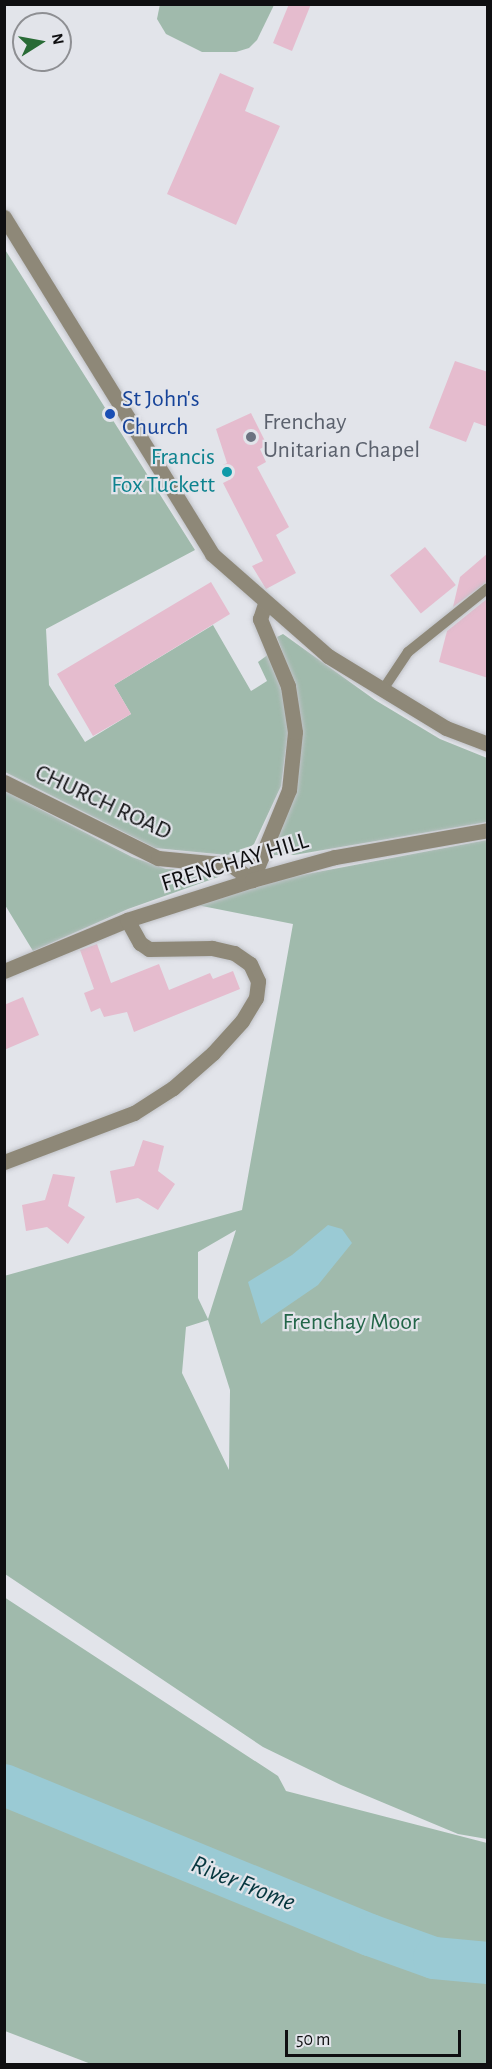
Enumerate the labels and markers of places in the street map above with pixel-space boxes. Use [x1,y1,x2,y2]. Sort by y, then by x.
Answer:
place label: St John's Church [122,386,200,442]
marker: St John's Church [103,407,117,421]
place label: Frenchay Unitarian Chapel [263,409,420,465]
marker: Frenchay Unitarian Chapel [244,430,258,444]
place label: Francis Fox Tuckett [111,444,215,500]
marker: Francis Fox Tuckett [220,465,234,479]

